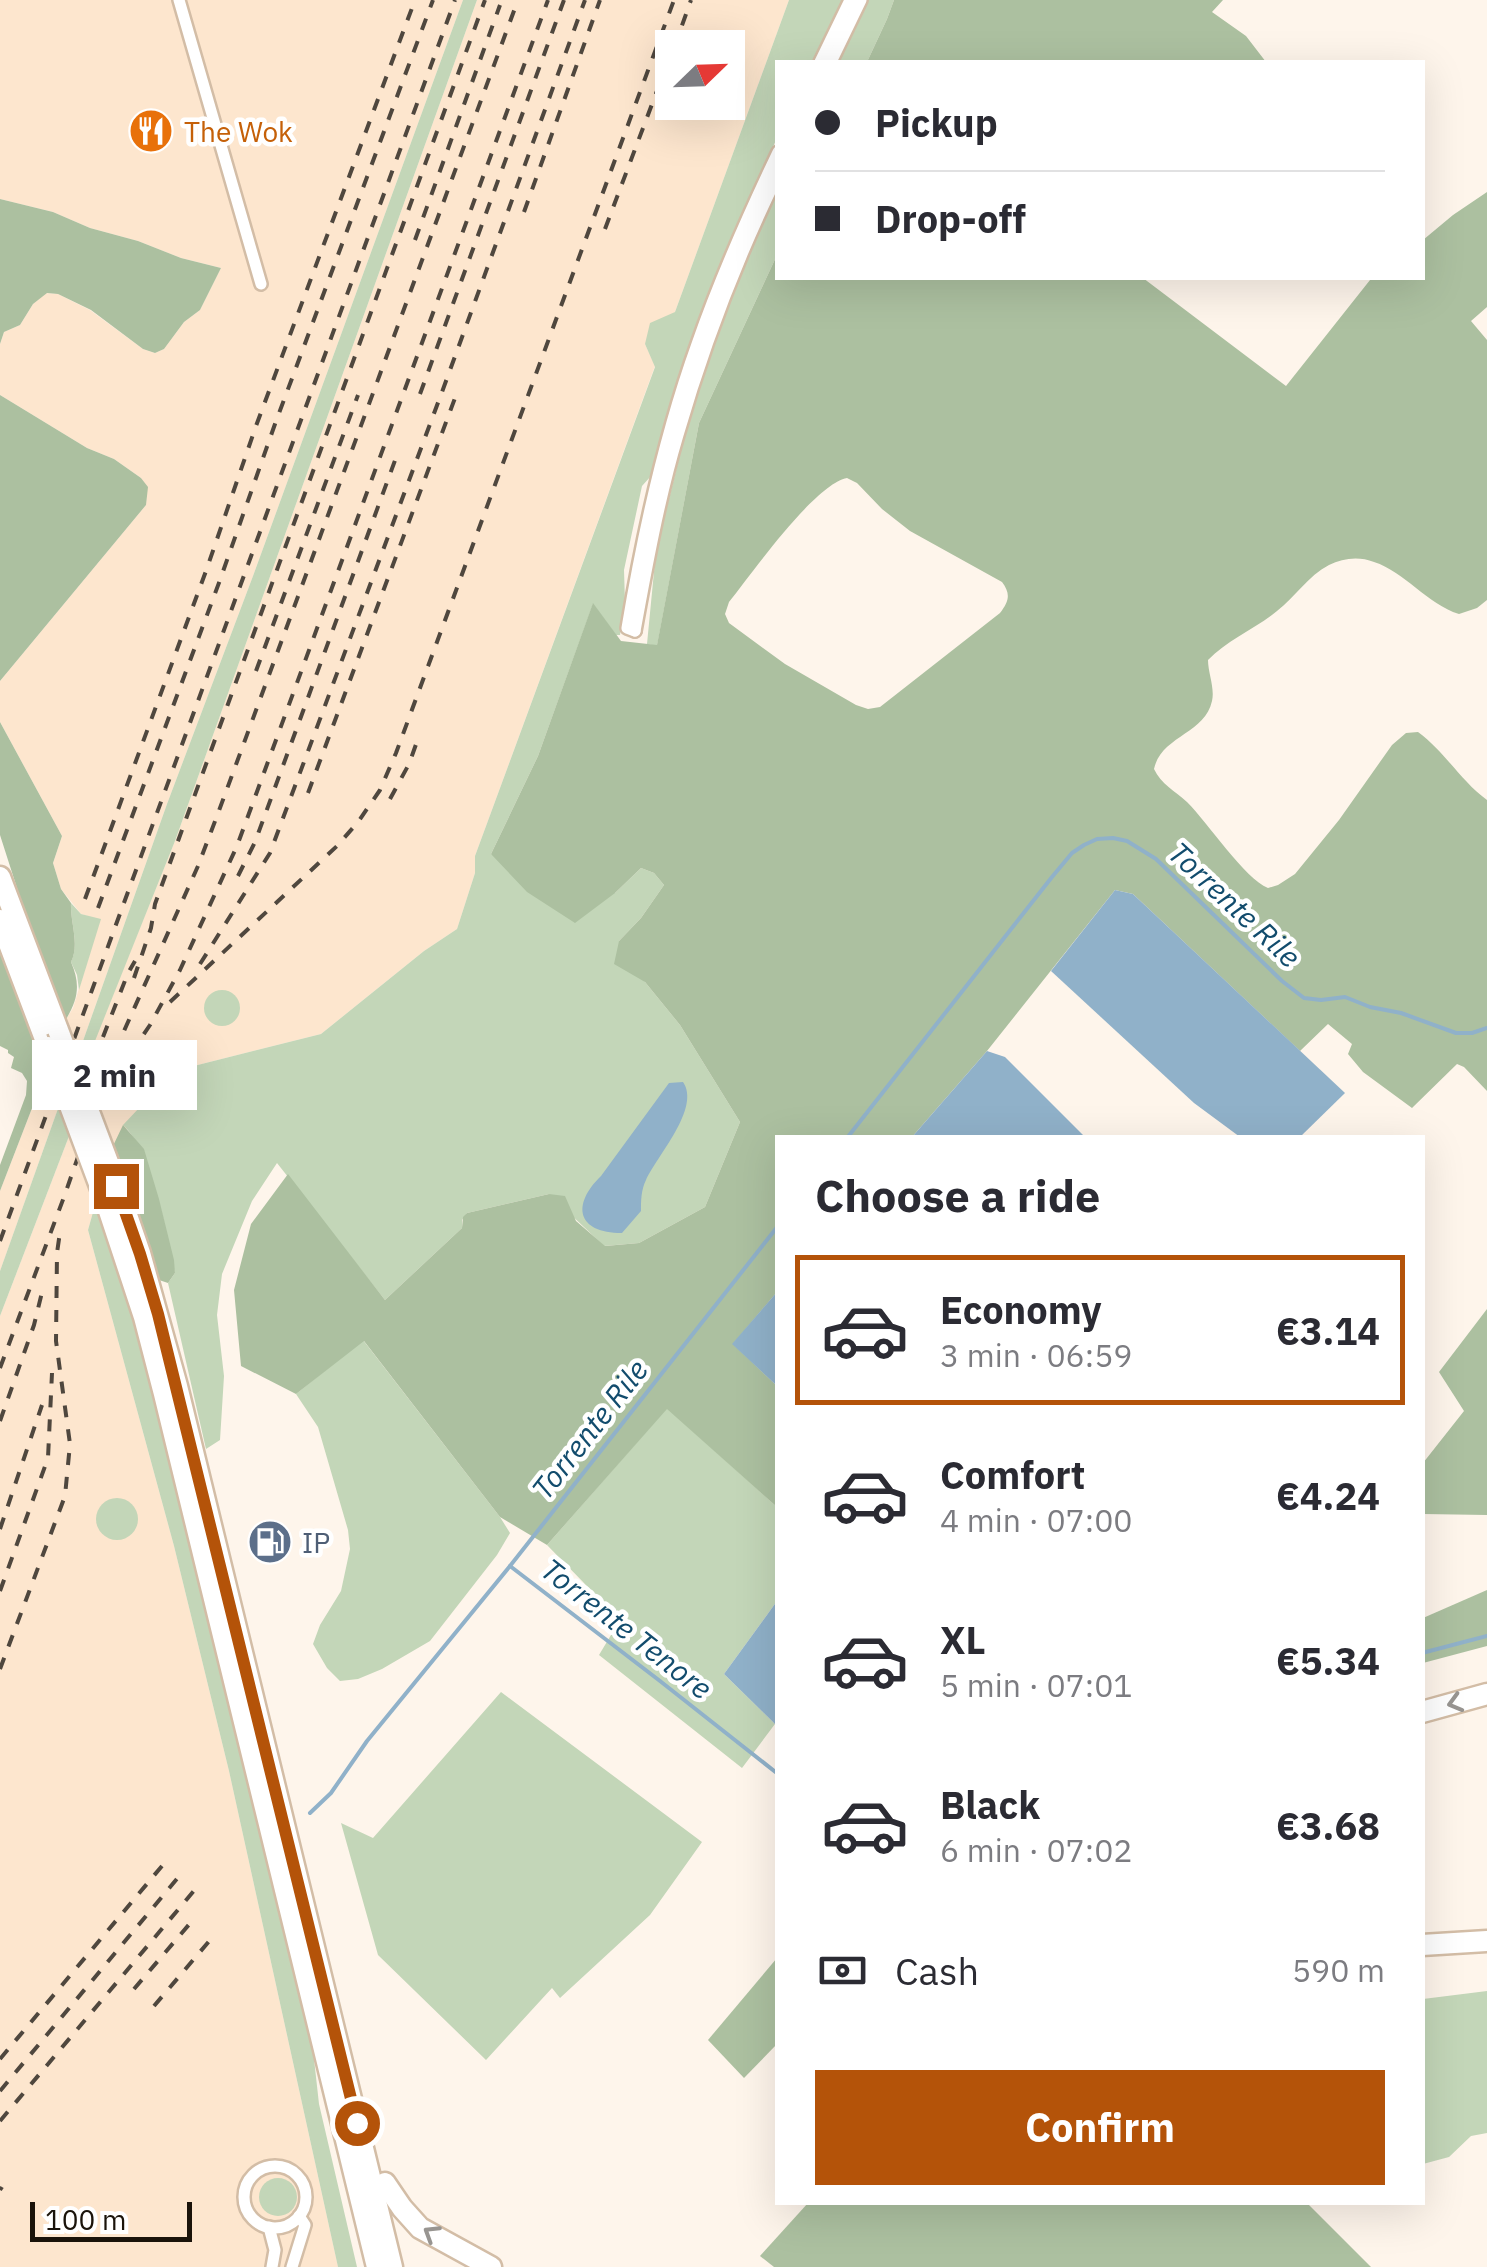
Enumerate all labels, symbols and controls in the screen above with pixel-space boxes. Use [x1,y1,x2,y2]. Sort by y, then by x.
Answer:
north arrow [655,30,745,120]
map controls [655,30,745,120]
text: Pickup [875,98,998,147]
restaurant icon: The Wok [128,108,174,154]
place label: The Wok [184,113,293,150]
text: Drop-off [875,194,1026,243]
water label: Torrente Rile [1161,833,1309,975]
callout: 2 min [34,1041,198,1111]
text: 2 min [73,1054,156,1096]
route end [94,1164,139,1209]
text: Choose a ride [815,1166,1100,1224]
icon: car [820,1285,910,1375]
text: Economy [940,1285,1102,1334]
text: €3.14 [1276,1306,1380,1355]
text: 3 min · 06:59 [940,1334,1133,1376]
water label: Torrente Rile [522,1351,656,1507]
icon: car [820,1450,910,1540]
text: Comfort [940,1450,1085,1499]
text: €4.24 [1276,1471,1380,1520]
text: 4 min · 07:00 [940,1499,1133,1541]
fuel station icon: IP [247,1519,293,1565]
place label: IP [302,1524,330,1561]
water label: Torrente Tenore [534,1549,720,1707]
icon: car [820,1615,910,1705]
text: XL [940,1615,986,1664]
text: €5.34 [1276,1636,1380,1685]
text: 5 min · 07:01 [940,1664,1133,1706]
one-way arrow [1447,1691,1464,1712]
icon: car [820,1780,910,1870]
text: Black [940,1780,1040,1829]
text: €3.68 [1276,1801,1380,1850]
text: 6 min · 07:02 [940,1829,1133,1871]
icon: cash [815,1943,870,1998]
text: Cash [895,1946,979,1995]
text: 590 m [1292,1949,1385,1991]
button: Confirm [815,2070,1385,2185]
route start [335,2101,380,2146]
scale bar [30,2197,192,2242]
text: 100 m [45,2201,126,2238]
one-way arrow [423,2226,441,2245]

